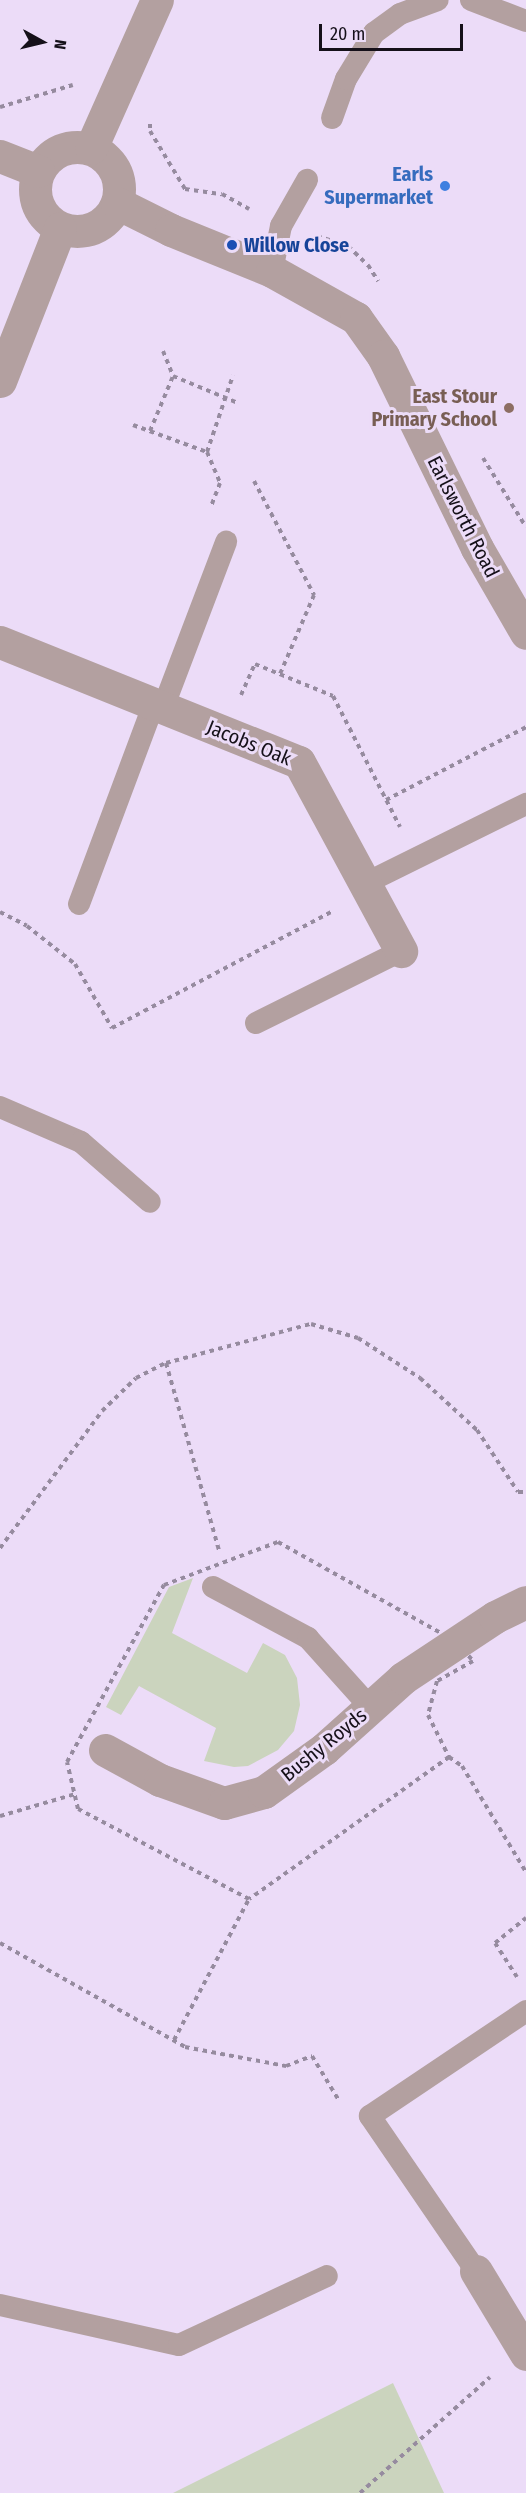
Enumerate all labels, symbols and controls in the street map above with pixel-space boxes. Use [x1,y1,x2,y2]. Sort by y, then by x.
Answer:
north arrow [12,12,72,72]
scale bar [322,12,466,50]
text: 20 m [330,23,365,45]
text: N [50,39,70,51]
place label: Earls Supermarket [324,162,433,209]
marker: Earls Supermarket [438,179,452,193]
place label: Willow Close [244,233,349,257]
marker: Willow Close [225,238,239,252]
place label: East Stour Primary School [371,384,497,431]
marker: East Stour Primary School [502,401,516,415]
street label: Earlsworth Road [422,452,504,582]
street label: Jacobs Oak [203,715,295,771]
street label: Bushy Royds [276,1703,372,1787]

